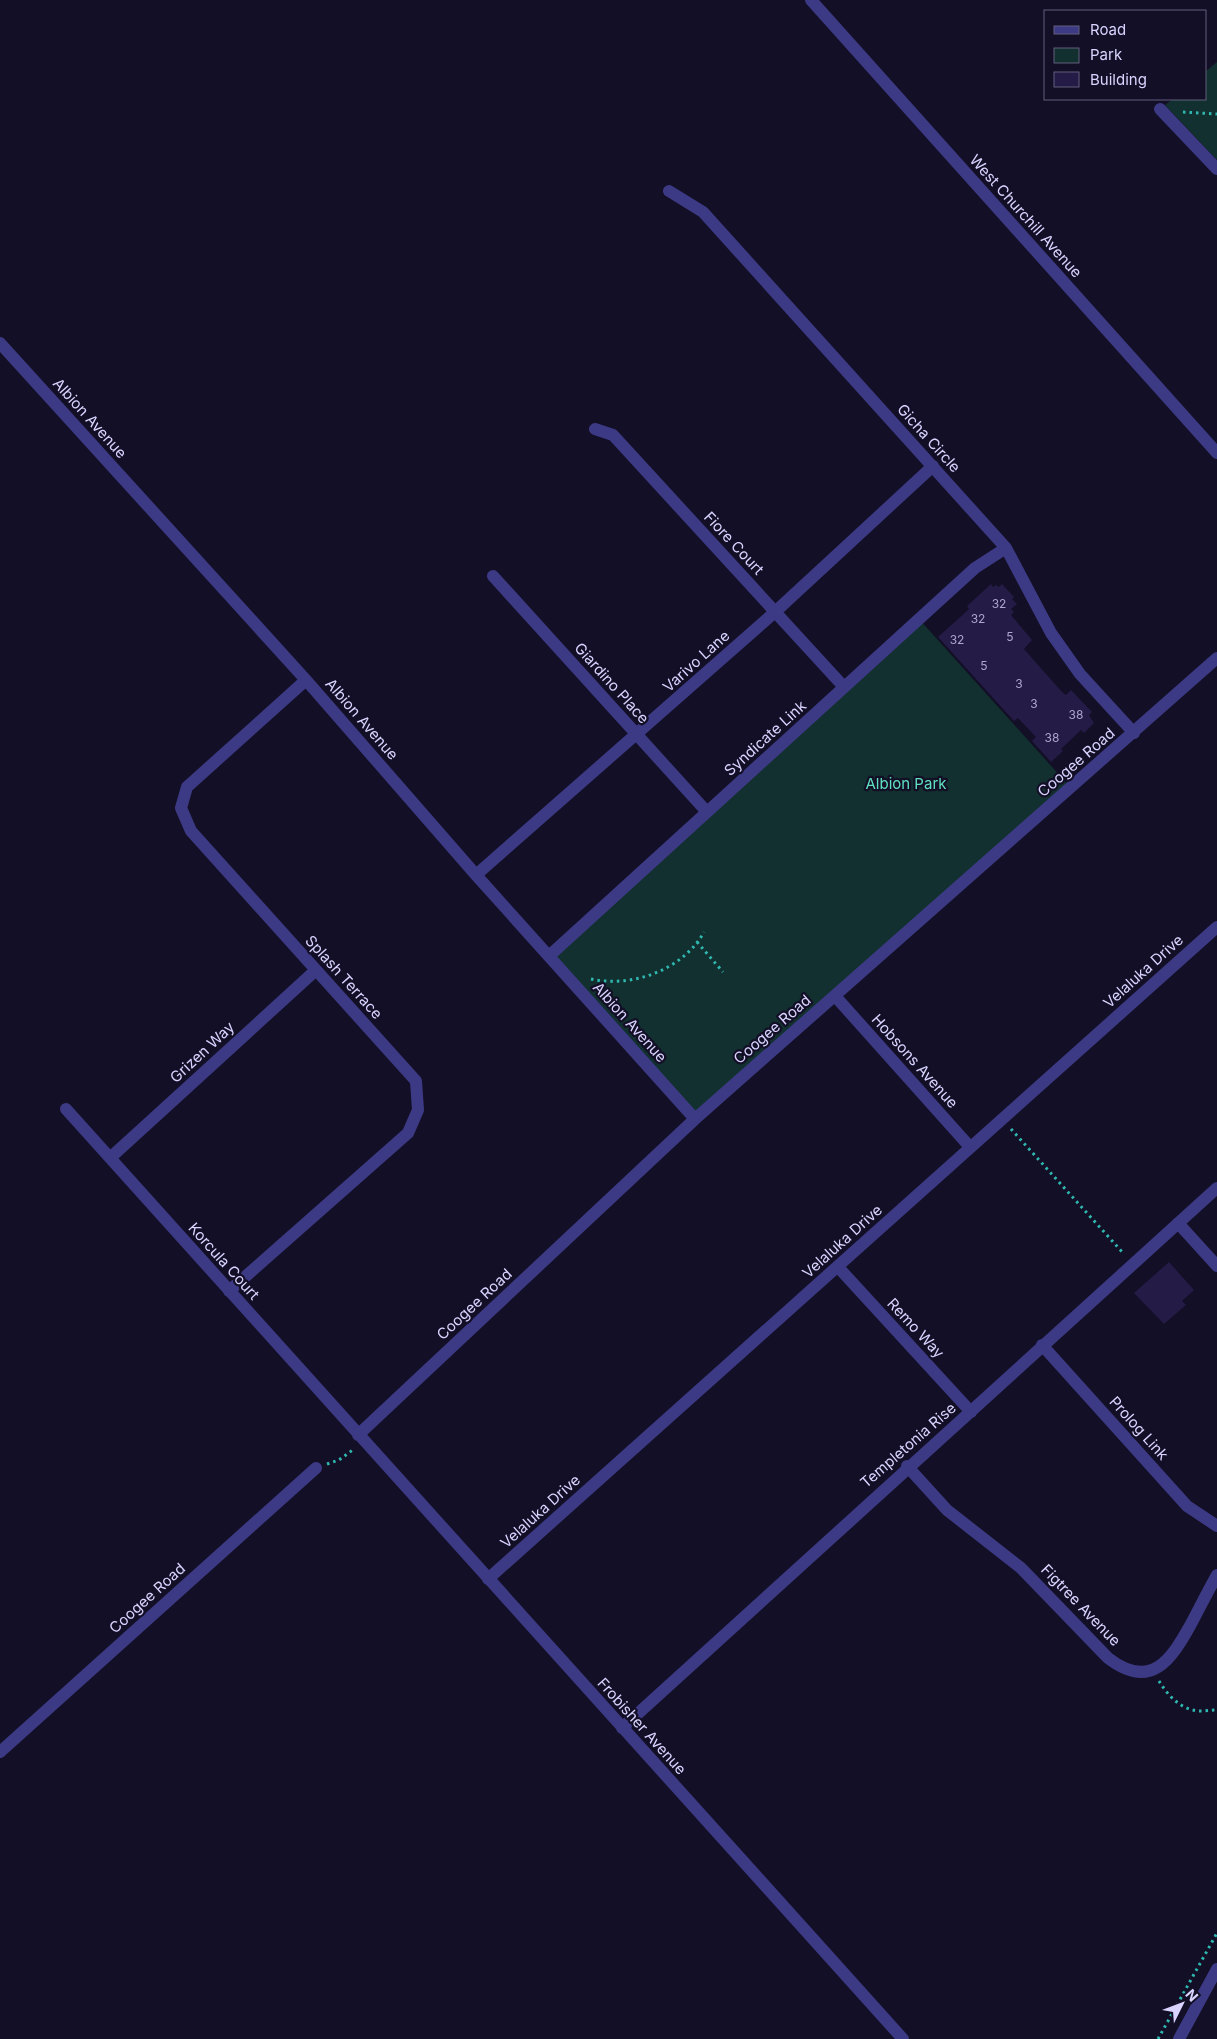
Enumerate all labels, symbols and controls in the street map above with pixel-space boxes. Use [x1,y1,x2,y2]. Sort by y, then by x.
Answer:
legend [1044,10,1207,100]
text: Road [1090,20,1126,39]
text: Park [1090,45,1123,64]
text: Building [1090,70,1147,89]
street label: West Churchill Avenue [966,151,1086,281]
street label: Albion Avenue [49,374,131,462]
street label: Gicha Circle [893,400,965,476]
street label: Fiore Court [700,507,768,579]
house number: 32 [992,596,1006,611]
house number: 32 [971,611,985,626]
street label: Varivo Lane [659,626,733,696]
house number: 5 [1006,629,1014,644]
house number: 32 [950,632,964,647]
street label: Giardino Place [571,639,653,727]
house number: 5 [980,658,988,673]
street label: Albion Avenue [322,674,402,764]
house number: 3 [1015,676,1023,691]
street label: Syndicate Link [720,696,810,780]
house number: 3 [1030,696,1038,711]
house number: 38 [1069,707,1083,722]
street label: Coogee Road [1034,723,1118,801]
house number: 38 [1045,730,1059,745]
park label: Albion Park [866,774,947,793]
street label: Velaluka Drive [1099,930,1187,1012]
street label: Splash Terrace [301,931,387,1023]
street label: Albion Avenue [589,978,671,1066]
street label: Coogee Road [730,990,814,1068]
street label: Hobsons Avenue [868,1010,962,1112]
street label: Grizen Way [166,1017,239,1087]
street label: Velaluka Drive [798,1200,886,1282]
street label: Korcula Court [184,1219,264,1304]
street label: Coogee Road [432,1264,516,1344]
street label: Remo Way [883,1294,949,1362]
street label: Prolog Link [1105,1392,1173,1464]
street label: Templetonia Rise [856,1398,960,1492]
street label: Velaluka Drive [496,1470,584,1552]
street label: Coogee Road [105,1559,189,1637]
street label: Figtree Avenue [1037,1560,1125,1650]
street label: Frobisher Avenue [594,1674,690,1778]
north arrow [1157,1979,1207,2029]
text: N [1182,1985,1202,2005]

